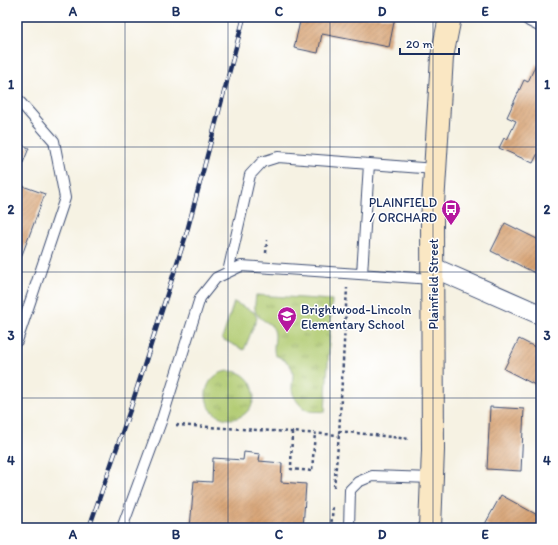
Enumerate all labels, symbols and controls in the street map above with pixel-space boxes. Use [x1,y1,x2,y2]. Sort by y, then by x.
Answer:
text: A [68,4,78,19]
text: B [172,4,181,19]
text: C [275,4,284,19]
text: D [378,4,387,19]
text: E [481,4,489,19]
scale bar [400,30,459,56]
text: 20 m [406,37,433,51]
text: 1 [8,77,14,92]
text: 1 [544,77,550,92]
place label: PLAINFIELD / ORCHARD [369,195,437,225]
bus stop icon: PLAINFIELD / ORCHARD [440,198,462,226]
text: 2 [8,202,15,217]
text: 2 [544,202,551,217]
street label: Plainfield Street [426,238,441,330]
place label: Brightwood-Lincoln Elementary School [301,302,412,332]
school or university icon: Brightwood-Lincoln Elementary School [276,305,298,333]
text: 3 [7,328,15,343]
text: 3 [543,328,551,343]
text: 4 [7,453,15,468]
text: 4 [543,453,551,468]
text: A [68,527,78,542]
text: B [172,527,181,542]
text: C [275,527,284,542]
text: D [378,527,387,542]
text: E [481,527,489,542]

